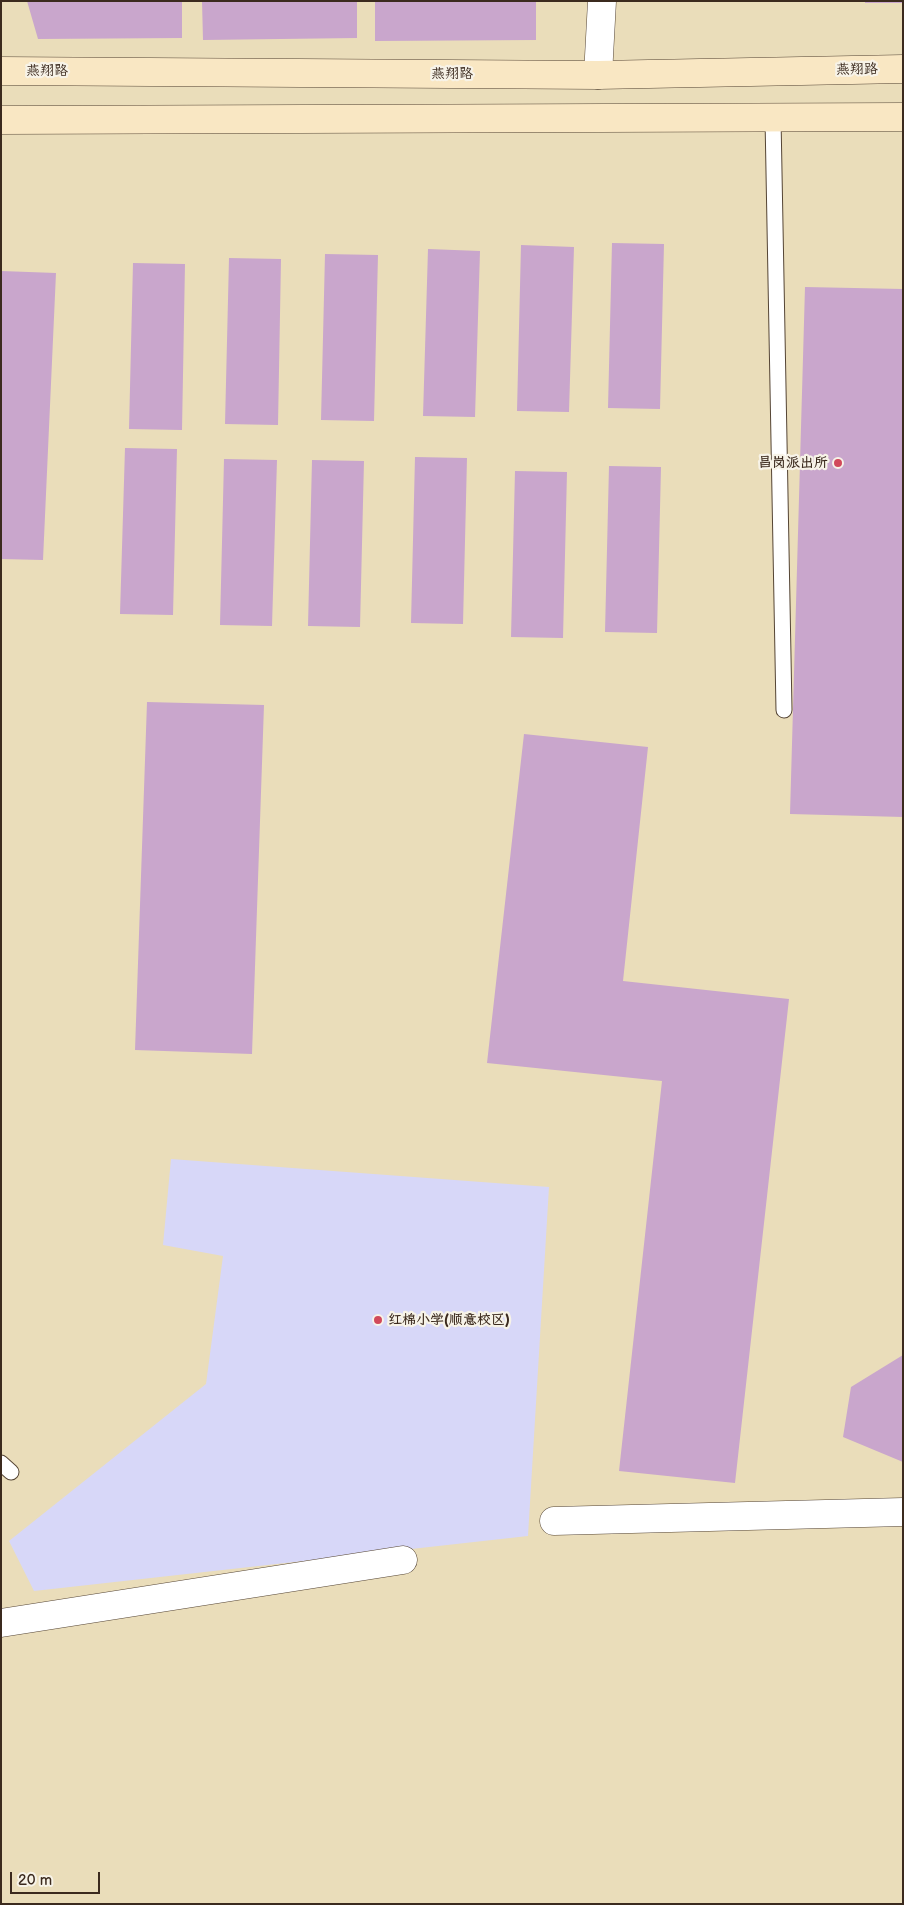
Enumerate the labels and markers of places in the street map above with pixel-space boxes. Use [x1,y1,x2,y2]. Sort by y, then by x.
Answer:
place label: 昌岗派出所 [758,455,828,471]
marker: 昌岗派出所 [832,457,844,469]
place label: 红棉小学(顺意校区) [388,1312,510,1328]
marker: 红棉小学(顺意校区) [372,1314,384,1326]

